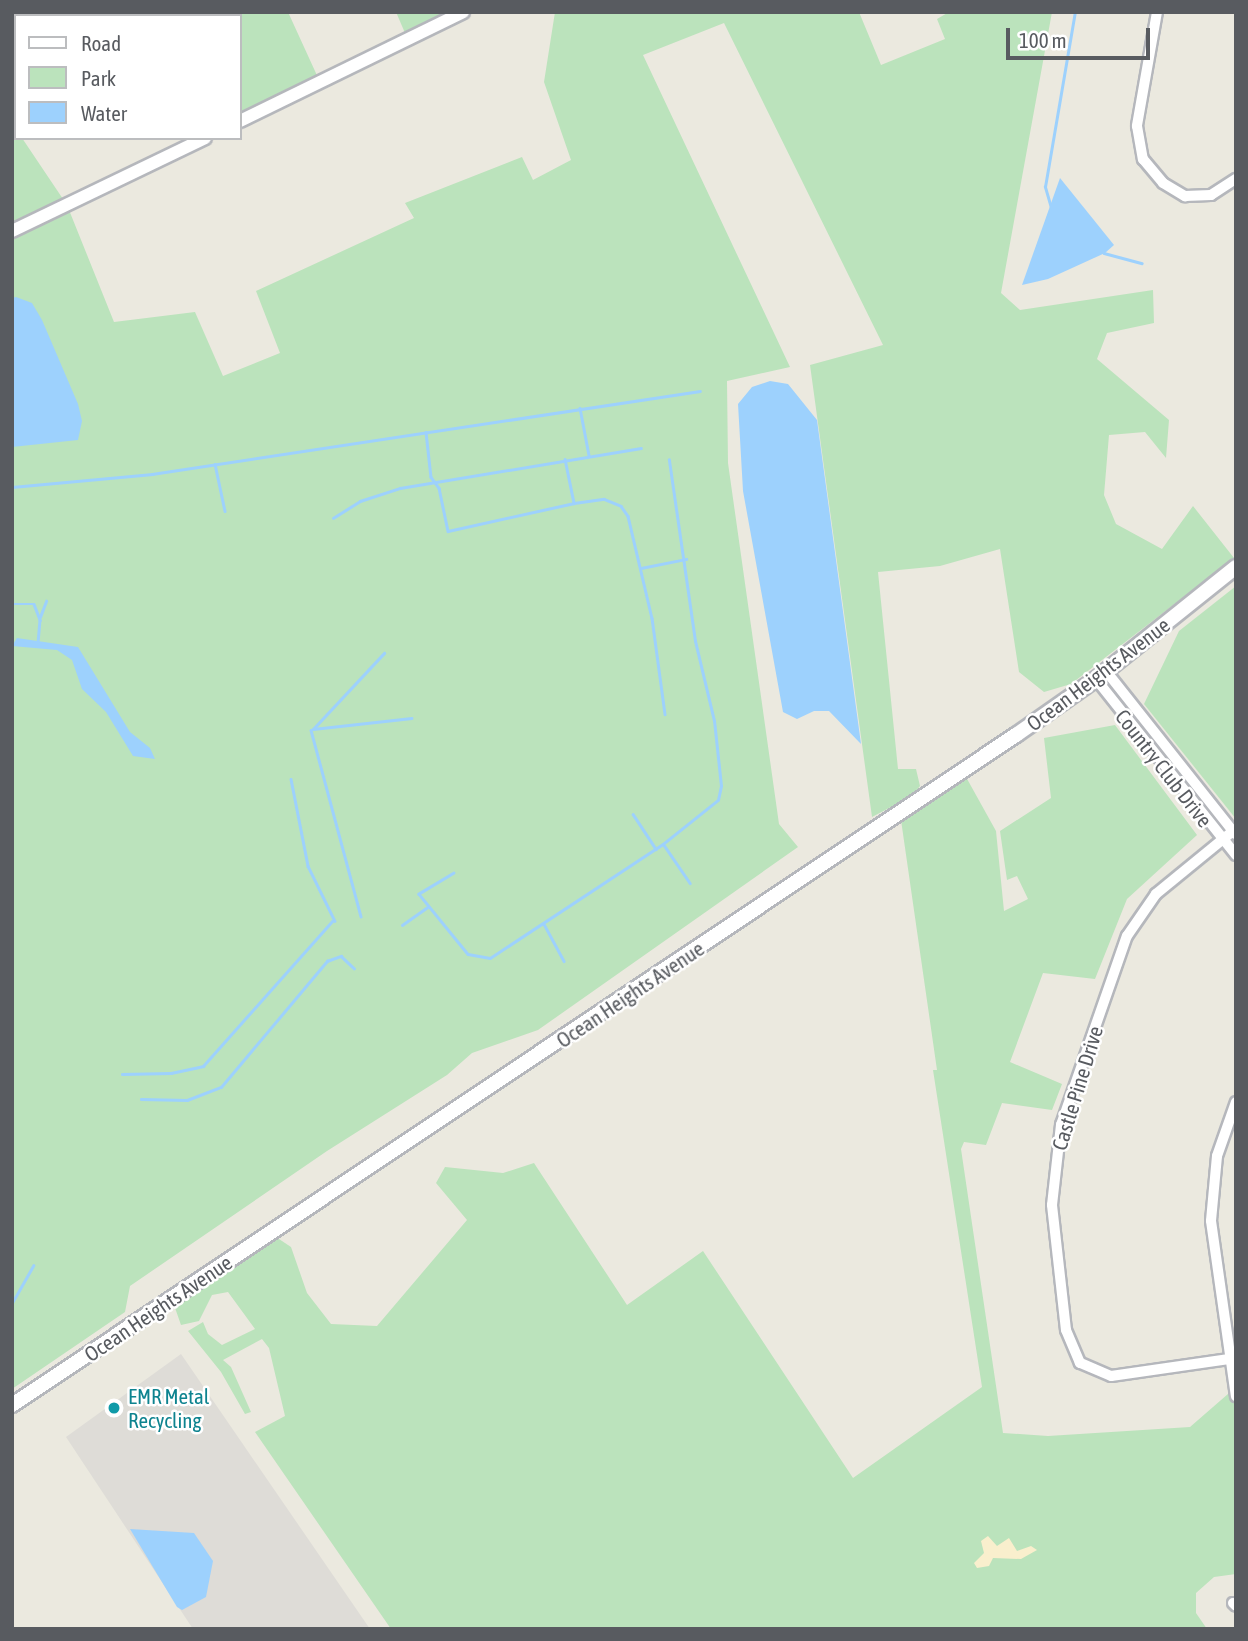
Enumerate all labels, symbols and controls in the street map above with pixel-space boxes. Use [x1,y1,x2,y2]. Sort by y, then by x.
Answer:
legend [14,14,242,140]
scale bar [1010,14,1154,58]
text: 100 m [1019,28,1067,52]
text: Road [81,31,121,55]
text: Park [81,66,116,90]
text: Water [81,101,127,125]
street label: Ocean Heights Avenue [1021,612,1175,736]
street label: Country Club Drive [1110,704,1218,832]
street label: Ocean Heights Avenue [551,935,709,1053]
street label: Castle Pine Drive [1046,1023,1108,1153]
street label: Ocean Heights Avenue [79,1249,237,1367]
place label: EMR Metal Recycling [128,1383,209,1433]
marker: EMR Metal Recycling [106,1400,122,1416]

